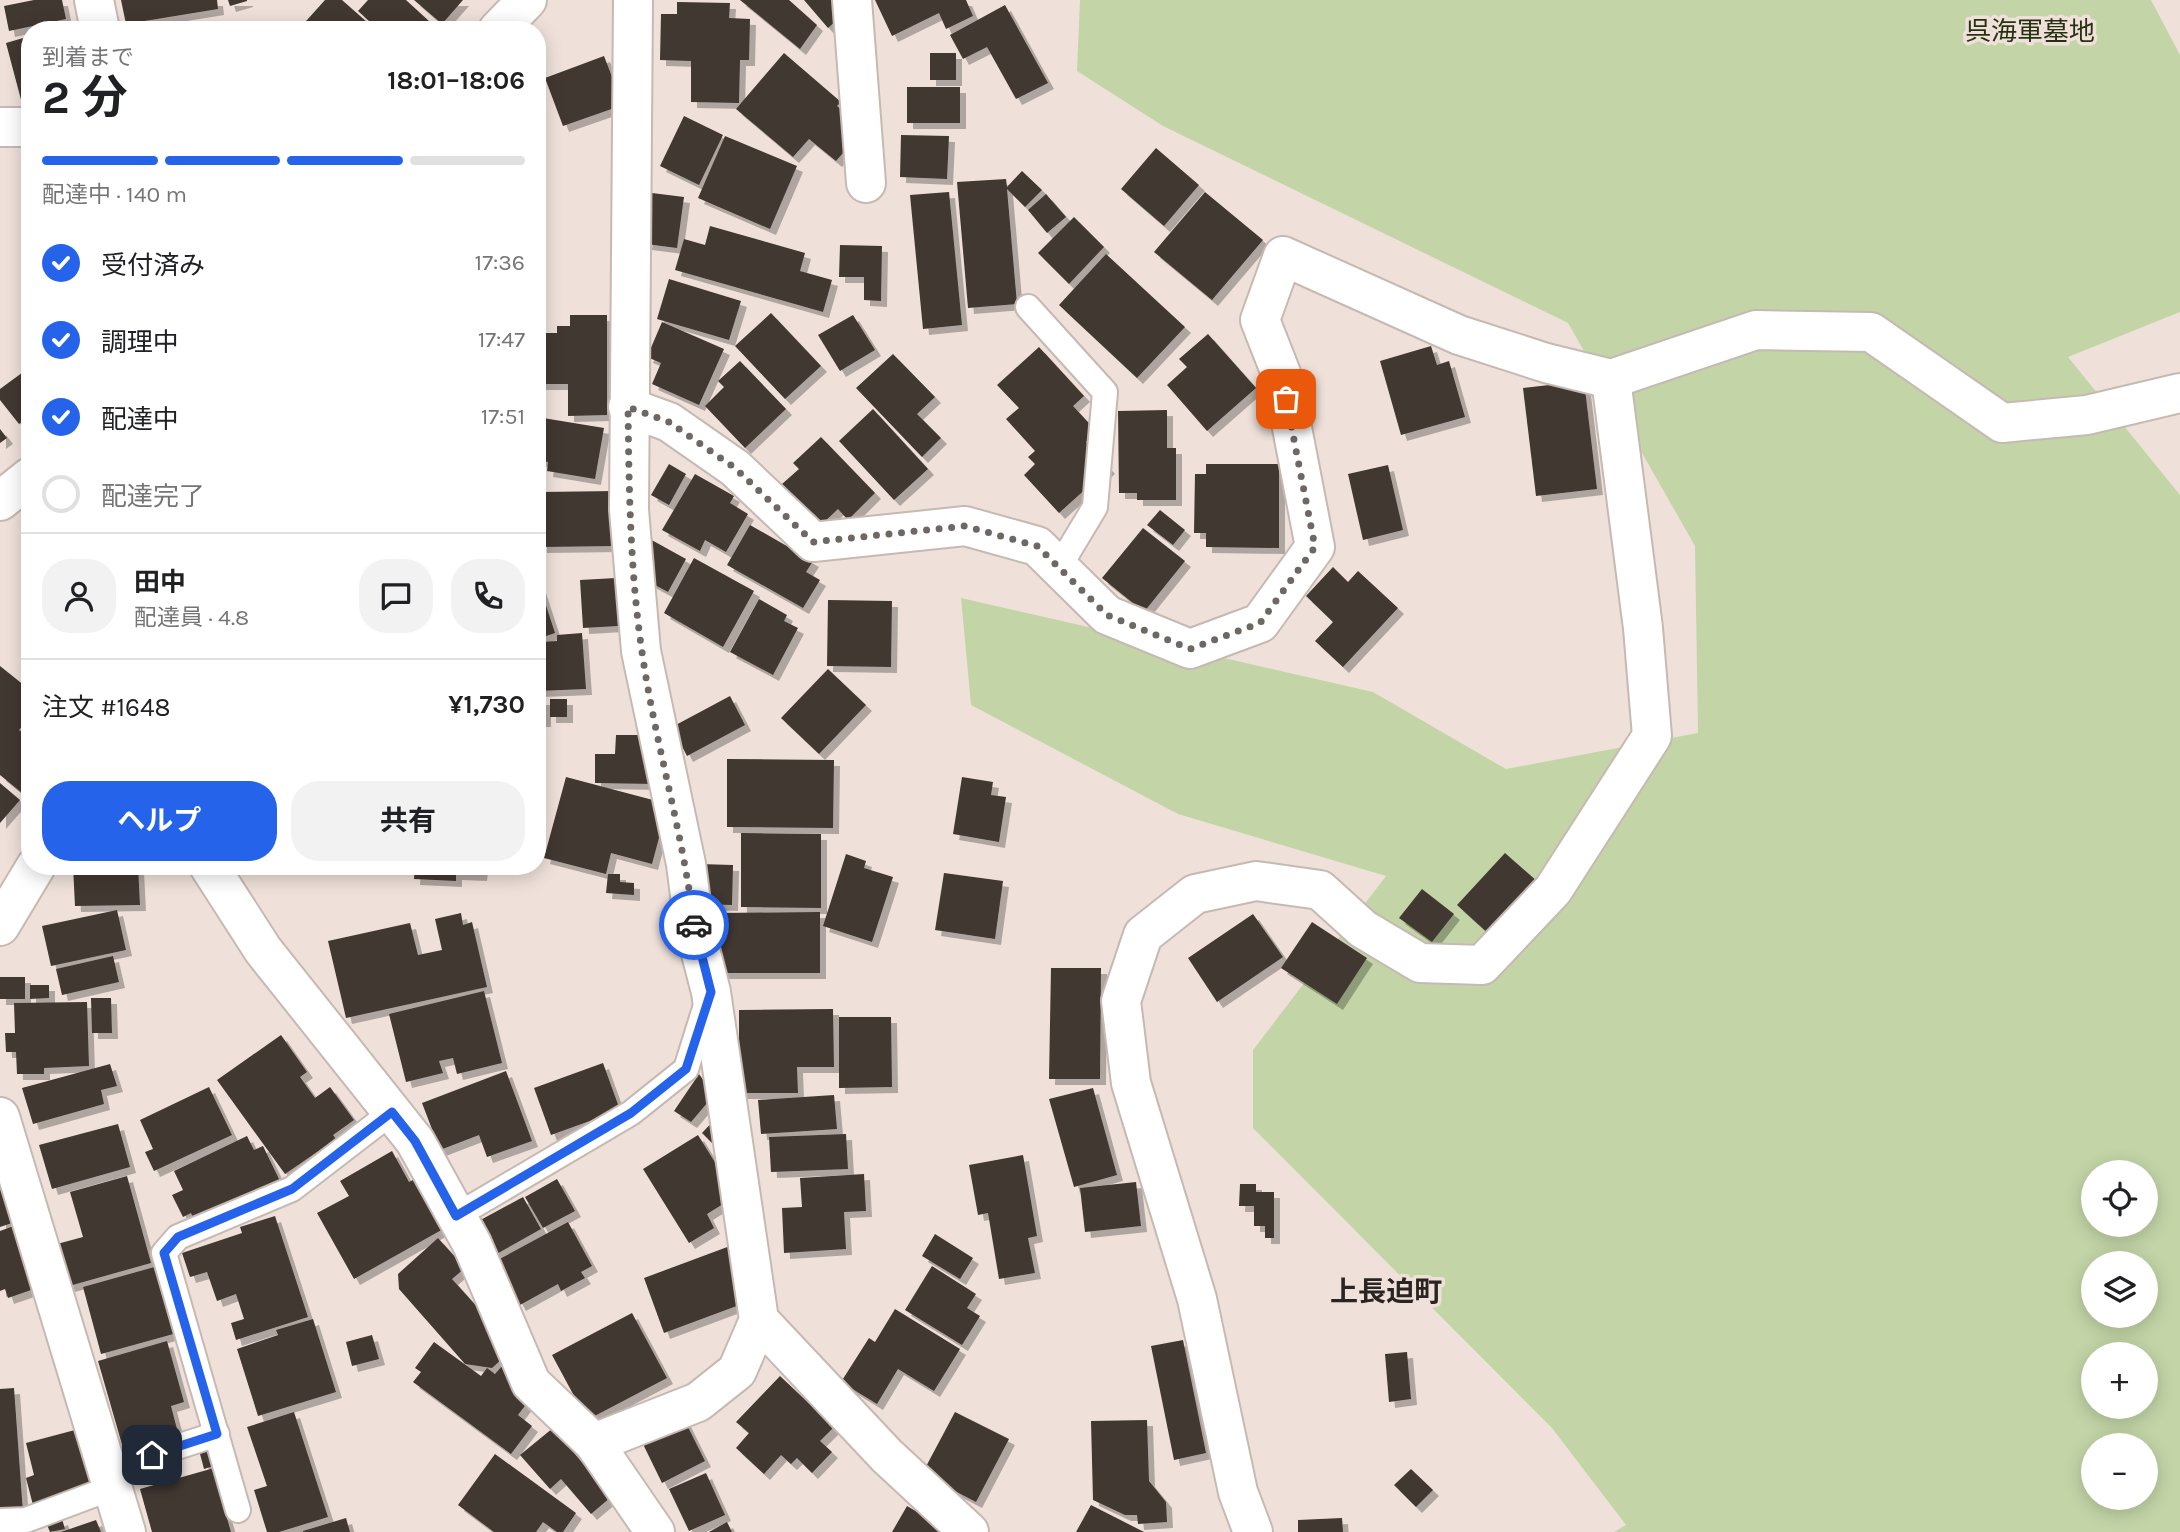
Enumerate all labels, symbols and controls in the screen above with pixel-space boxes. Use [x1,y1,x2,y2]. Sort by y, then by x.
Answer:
park label: 呉海軍墓地 [1965,16,2095,47]
text: 到着まで [42,44,134,71]
text: 18:01–18:06 [387,65,525,96]
text: 2 分 [42,71,127,125]
text: 配達中 · 140 m [42,181,187,208]
icon: check [42,244,80,282]
text: 17:36 [475,249,525,276]
text: 受付済み [101,250,205,281]
icon: check [42,321,80,359]
text: 17:47 [478,326,525,353]
text: 調理中 [101,327,179,358]
pin [1256,369,1316,429]
icon: bag [1267,380,1305,418]
icon: check [42,398,80,436]
text: 17:51 [481,403,525,430]
text: 配達中 [101,404,179,435]
text: 配達完了 [101,481,205,512]
button: person [42,559,116,633]
button: chat [359,559,433,633]
button: phone [451,559,525,633]
text: 田中 [134,567,186,598]
text: 配達員 · 4.8 [134,604,249,631]
text: ¥1,730 [448,689,525,720]
text: 注文 #1648 [42,692,170,723]
button: ヘルプ [42,781,277,861]
button: 共有 [291,781,525,861]
courier [659,890,729,960]
icon: car [675,906,713,944]
map controls [2081,1160,2158,1510]
button: locate [2081,1160,2158,1237]
button: layers [2081,1251,2158,1328]
district label: 上長迫町 [1330,1275,1442,1308]
button: + [2081,1342,2158,1419]
pin [122,1425,182,1485]
button: − [2081,1433,2158,1510]
icon: home [133,1436,171,1474]

